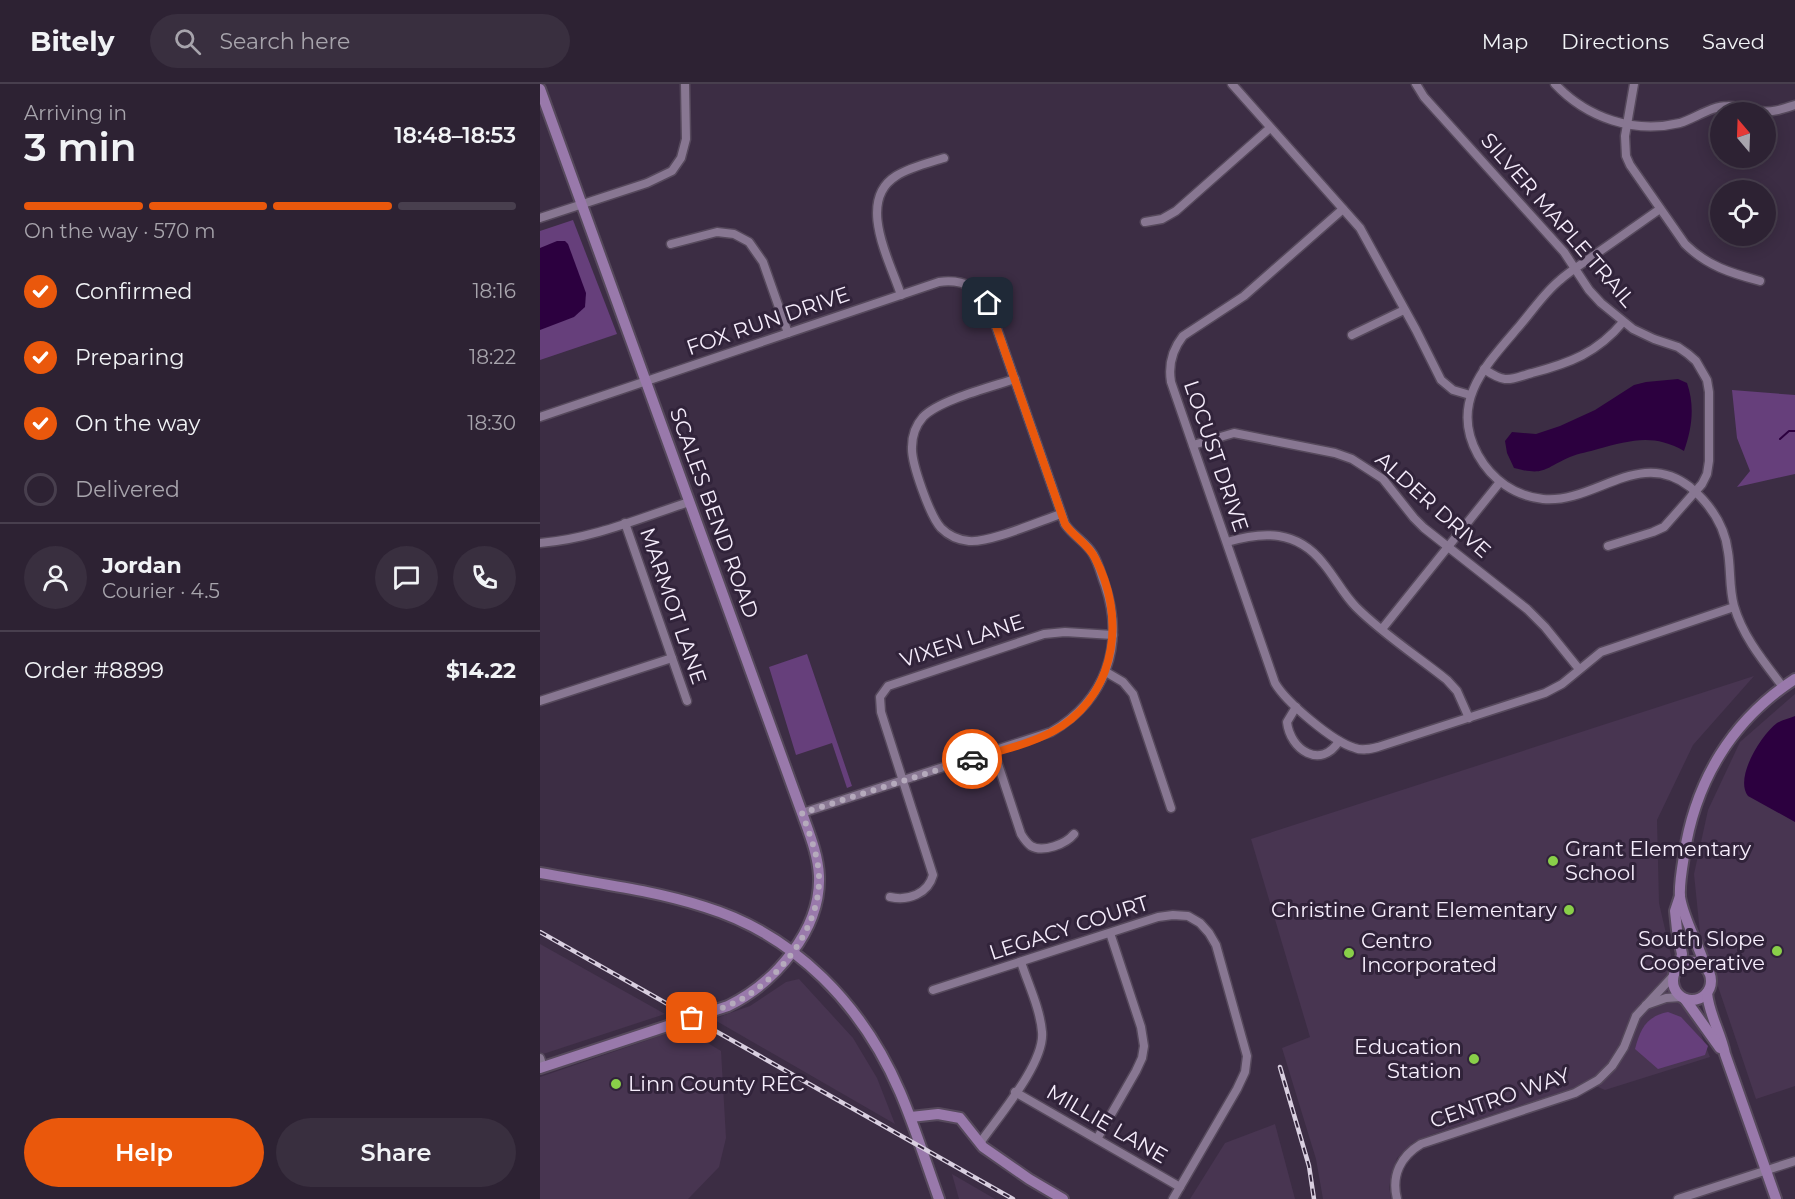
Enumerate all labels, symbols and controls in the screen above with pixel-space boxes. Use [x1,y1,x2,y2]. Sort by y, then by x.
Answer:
search box [150,14,570,68]
text: Bitely [30,24,114,58]
icon: search [171,25,204,58]
text: Search here [219,28,350,55]
text: Map [1482,29,1528,54]
text: Directions [1561,29,1669,54]
text: Saved [1702,29,1765,54]
text: Arriving in [24,101,127,125]
north arrow [1710,102,1776,168]
map controls [1710,102,1776,246]
text: 18:48–18:53 [394,122,516,149]
text: 3 min [24,123,137,171]
street label: SILVER MAPLE TRAIL [1476,128,1641,312]
button: locate [1710,180,1776,246]
text: On the way · 570 m [24,219,216,243]
icon: check [24,275,57,308]
pin [962,277,1013,328]
text: Confirmed [75,278,192,305]
text: 18:16 [472,279,516,303]
street label: FOX RUN DRIVE [683,281,853,360]
icon: home [971,286,1004,319]
icon: check [24,341,57,374]
text: Preparing [75,344,184,371]
text: 18:22 [469,345,516,369]
street label: LOCUST DRIVE [1179,377,1254,535]
street label: SCALES BEND ROAD [665,404,764,621]
icon: check [24,407,57,440]
text: On the way [75,410,200,437]
text: 18:30 [467,411,516,435]
street label: ALDER DRIVE [1371,446,1496,563]
text: Delivered [75,476,180,503]
street label: MARMOT LANE [635,524,712,687]
button: person [24,546,87,609]
button: chat [375,546,438,609]
button: phone [453,546,516,609]
text: Jordan [102,552,182,579]
text: Courier · 4.5 [102,579,220,603]
street label: VIXEN LANE [897,609,1027,672]
text: Order #8899 [24,657,164,684]
text: $14.22 [446,657,516,684]
courier [942,729,1002,789]
icon: car [956,743,989,776]
place label: Grant Elementary School [1565,836,1752,885]
marker: Grant Elementary School [1546,854,1560,868]
street label: LEGACY COURT [986,890,1152,965]
place label: Christine Grant Elementary [1271,897,1558,922]
marker: Christine Grant Elementary [1562,903,1576,917]
place label: South Slope Cooperative [1638,926,1765,975]
place label: Centro Incorporated [1361,928,1497,977]
marker: South Slope Cooperative [1770,944,1784,958]
marker: Centro Incorporated [1342,946,1356,960]
pin [666,992,717,1043]
icon: bag [675,1001,708,1034]
place label: Education Station [1354,1034,1462,1083]
marker: Education Station [1467,1052,1481,1066]
street label: CENTRO WAY [1427,1062,1574,1133]
place label: Linn County REC [628,1071,805,1096]
marker: Linn County REC [609,1077,623,1091]
street label: MILLIE LANE [1042,1079,1172,1168]
button: Help [24,1118,264,1187]
button: Share [276,1118,516,1187]

